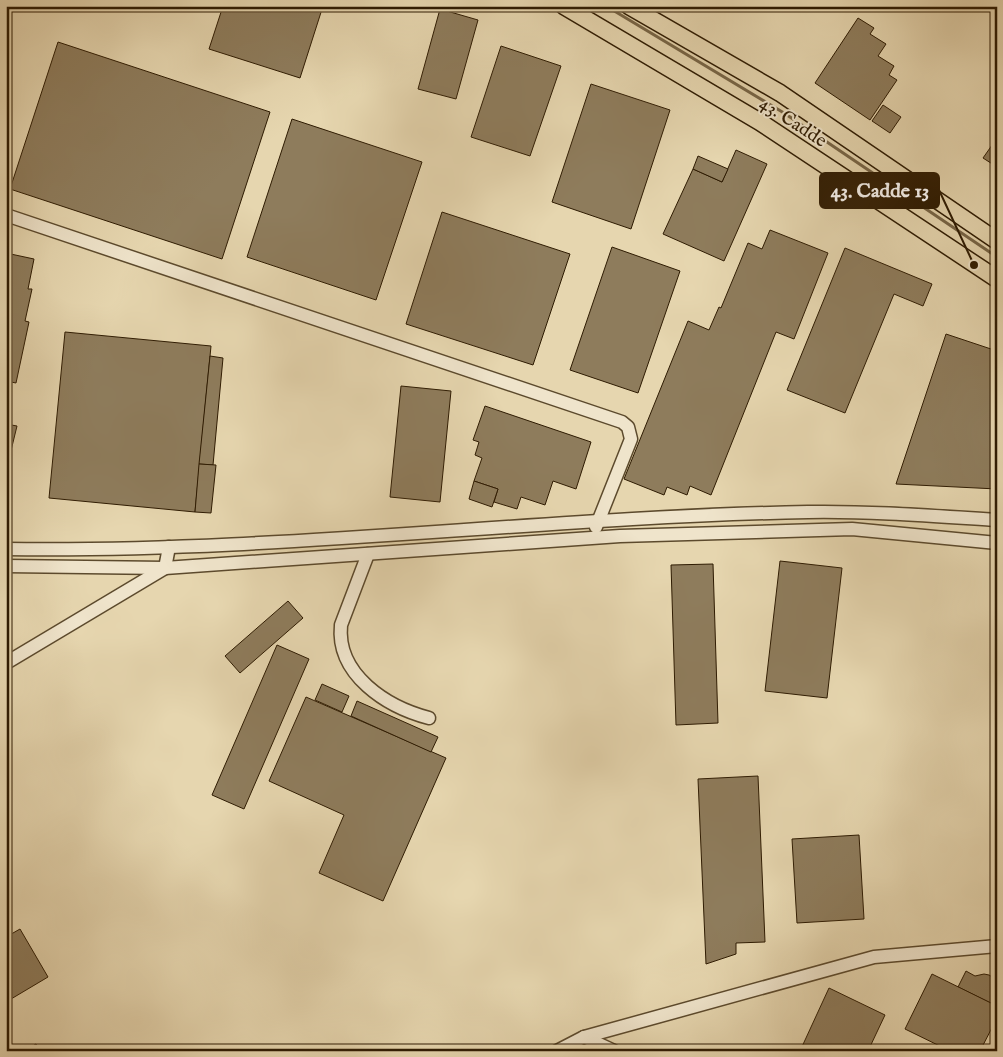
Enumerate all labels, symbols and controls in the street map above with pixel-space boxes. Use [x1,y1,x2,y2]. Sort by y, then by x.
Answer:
street label: 43. Cadde [755,92,831,153]
callout: 43. Cadde 13 [820,173,939,208]
text: 43. Cadde 13 [831,179,929,204]

